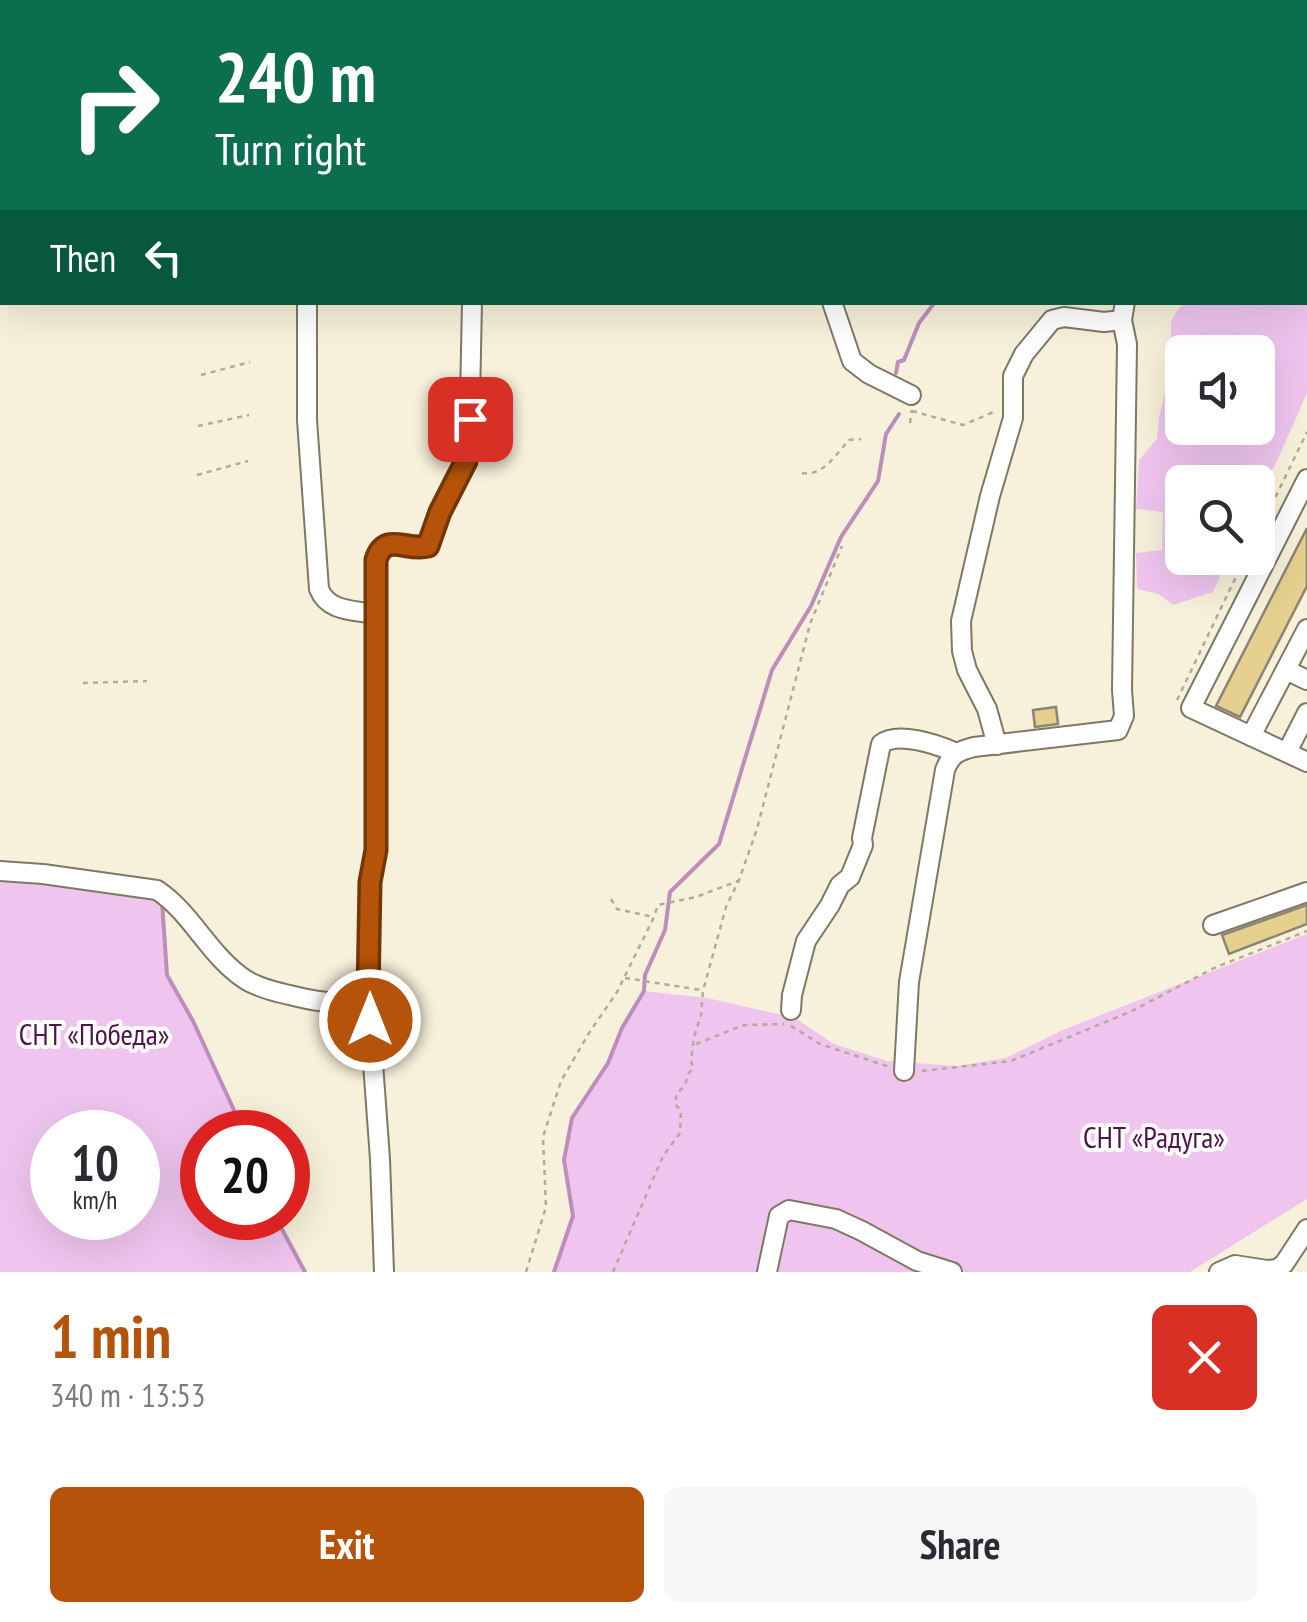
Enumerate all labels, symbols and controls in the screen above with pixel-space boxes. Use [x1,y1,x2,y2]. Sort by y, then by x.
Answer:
text: 240 m [215,31,376,121]
icon: right [50,40,180,170]
text: Turn right [215,119,366,177]
icon: left [136,230,191,285]
text: Then [50,233,116,282]
map controls [1165,335,1275,575]
button: sound [1165,335,1275,445]
pin [428,377,513,462]
icon: arrive [443,392,498,447]
button: search [1165,465,1275,575]
position arrow [318,968,422,1072]
park label: СНТ «Победа» [19,1014,169,1053]
speed limit sign: 20 [180,1110,310,1240]
park label: СНТ «Радуга» [1083,1117,1225,1156]
text: 10 [71,1130,119,1195]
text: km/h [73,1184,117,1216]
text: 1 min [50,1297,171,1375]
button: close [1152,1305,1257,1410]
text: 340 m · 13:53 [50,1374,205,1416]
button: Exit [50,1487,644,1602]
button: Share [664,1487,1257,1602]

